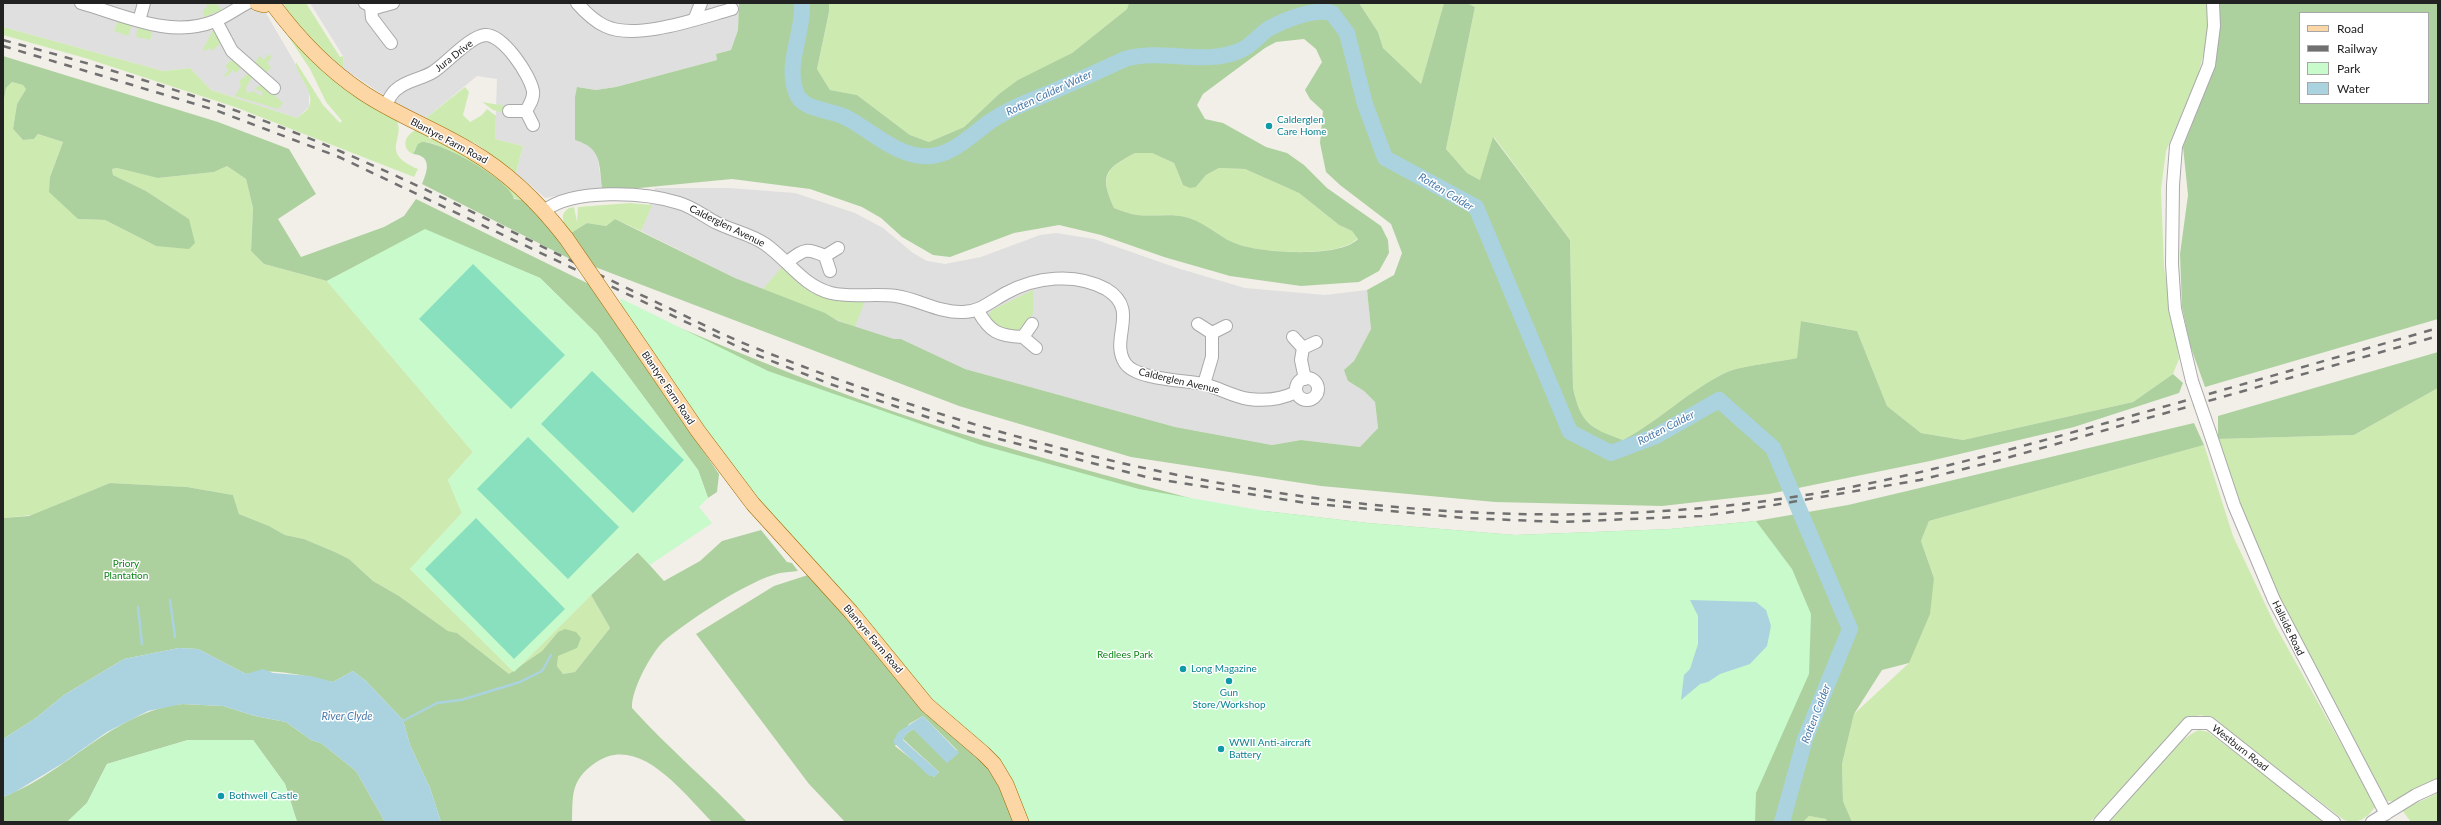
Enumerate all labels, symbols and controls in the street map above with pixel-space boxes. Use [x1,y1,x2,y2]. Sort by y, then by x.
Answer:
legend [2299,12,2429,104]
text: Road [2337,21,2364,36]
street label: Jura Drive [433,38,475,74]
text: Railway [2337,41,2377,56]
text: Park [2337,61,2360,76]
water label: Rotten Calder Water [1004,67,1094,119]
text: Water [2337,81,2370,96]
place label: Calderglen Care Home [1277,114,1327,138]
street label: Blantyre Farm Road [408,116,490,166]
marker: Calderglen Care Home [1264,121,1274,131]
water label: Rotten Calder [1416,170,1476,214]
street label: Calderglen Avenue [687,203,767,249]
street label: Blantyre Farm Road [639,349,697,427]
street label: Calderglen Avenue [1137,366,1221,396]
water label: Rotten Calder [1635,408,1697,448]
park label: Priory Plantation [104,558,148,582]
street label: Hallside Road [2270,599,2306,657]
street label: Blantyre Farm Road [841,602,905,676]
park label: Redlees Park [1097,649,1153,661]
place label: Long Magazine [1191,663,1257,675]
marker: Long Magazine [1178,664,1188,674]
marker: Gun Store/Workshop [1224,676,1234,686]
water label: Rotten Calder [1799,683,1833,745]
place label: Gun Store/Workshop [1192,687,1266,710]
water label: River Clyde [321,709,373,723]
street label: Westburn Road [2209,722,2271,774]
place label: WWII Anti-aircraft Battery [1229,737,1311,760]
marker: WWII Anti-aircraft Battery [1216,744,1226,754]
place label: Bothwell Castle [229,790,298,802]
marker: Bothwell Castle [216,791,226,801]

